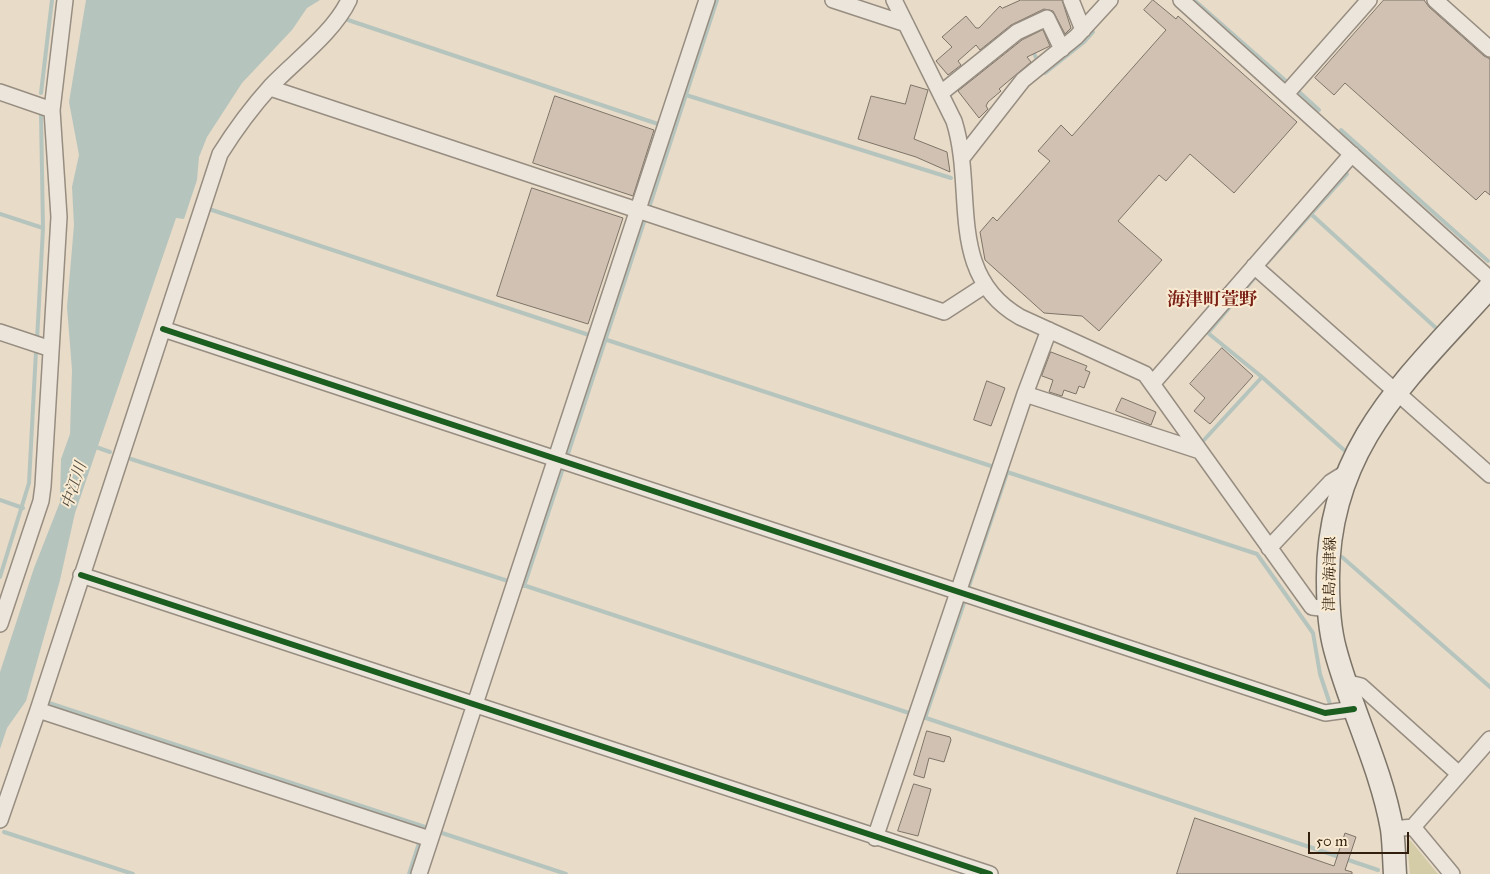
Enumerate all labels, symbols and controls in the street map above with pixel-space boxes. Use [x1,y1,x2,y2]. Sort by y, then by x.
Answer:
district label: 海津町萱野 [1167,290,1257,312]
water label: 中江川 [58,460,92,512]
street label: 津島海津線 [1321,536,1341,612]
scale bar [1310,822,1411,854]
text: 50 m [1316,832,1348,850]

